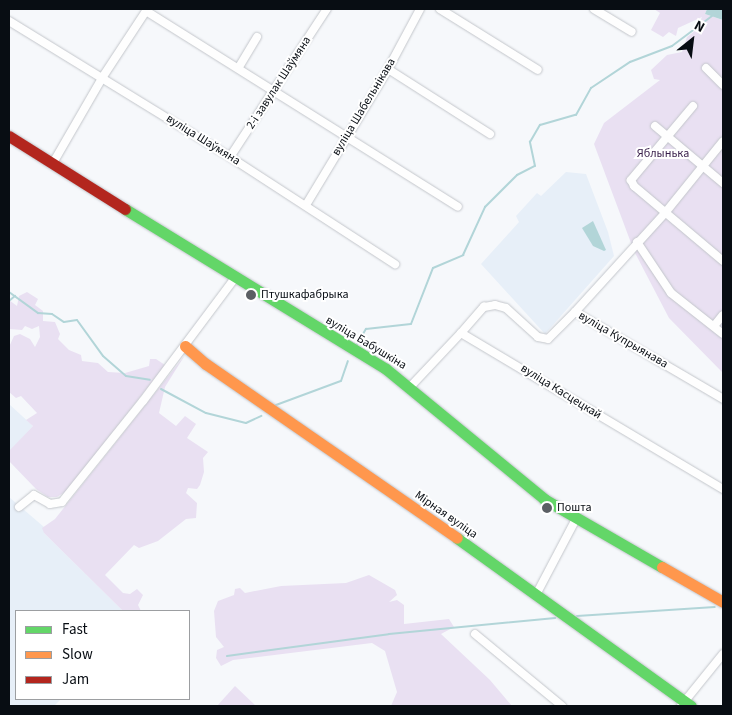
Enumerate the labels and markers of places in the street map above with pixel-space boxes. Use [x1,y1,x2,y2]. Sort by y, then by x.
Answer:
place label: Птушкафабрыка [261,288,349,302]
marker: Птушкафабрыка [245,289,257,301]
place label: Пошта [557,501,592,515]
marker: Пошта [541,502,553,514]

